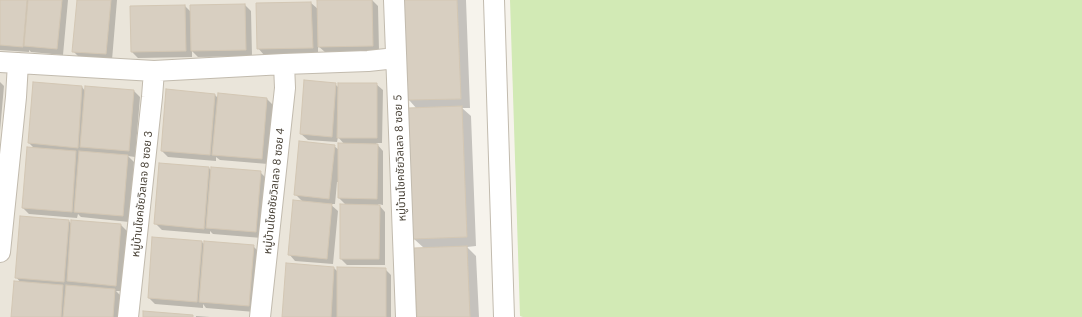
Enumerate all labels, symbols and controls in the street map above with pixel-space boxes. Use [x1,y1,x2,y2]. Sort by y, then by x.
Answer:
street label: หมู่บ้านโชคชัยวิลเลจ 8 ซอย 5 [391,94,409,222]
street label: หมู่บ้านโชคชัยวิลเลจ 8 ซอย 4 [261,127,287,255]
street label: หมู่บ้านโชคชัยวิลเลจ 8 ซอย 3 [129,130,155,258]

